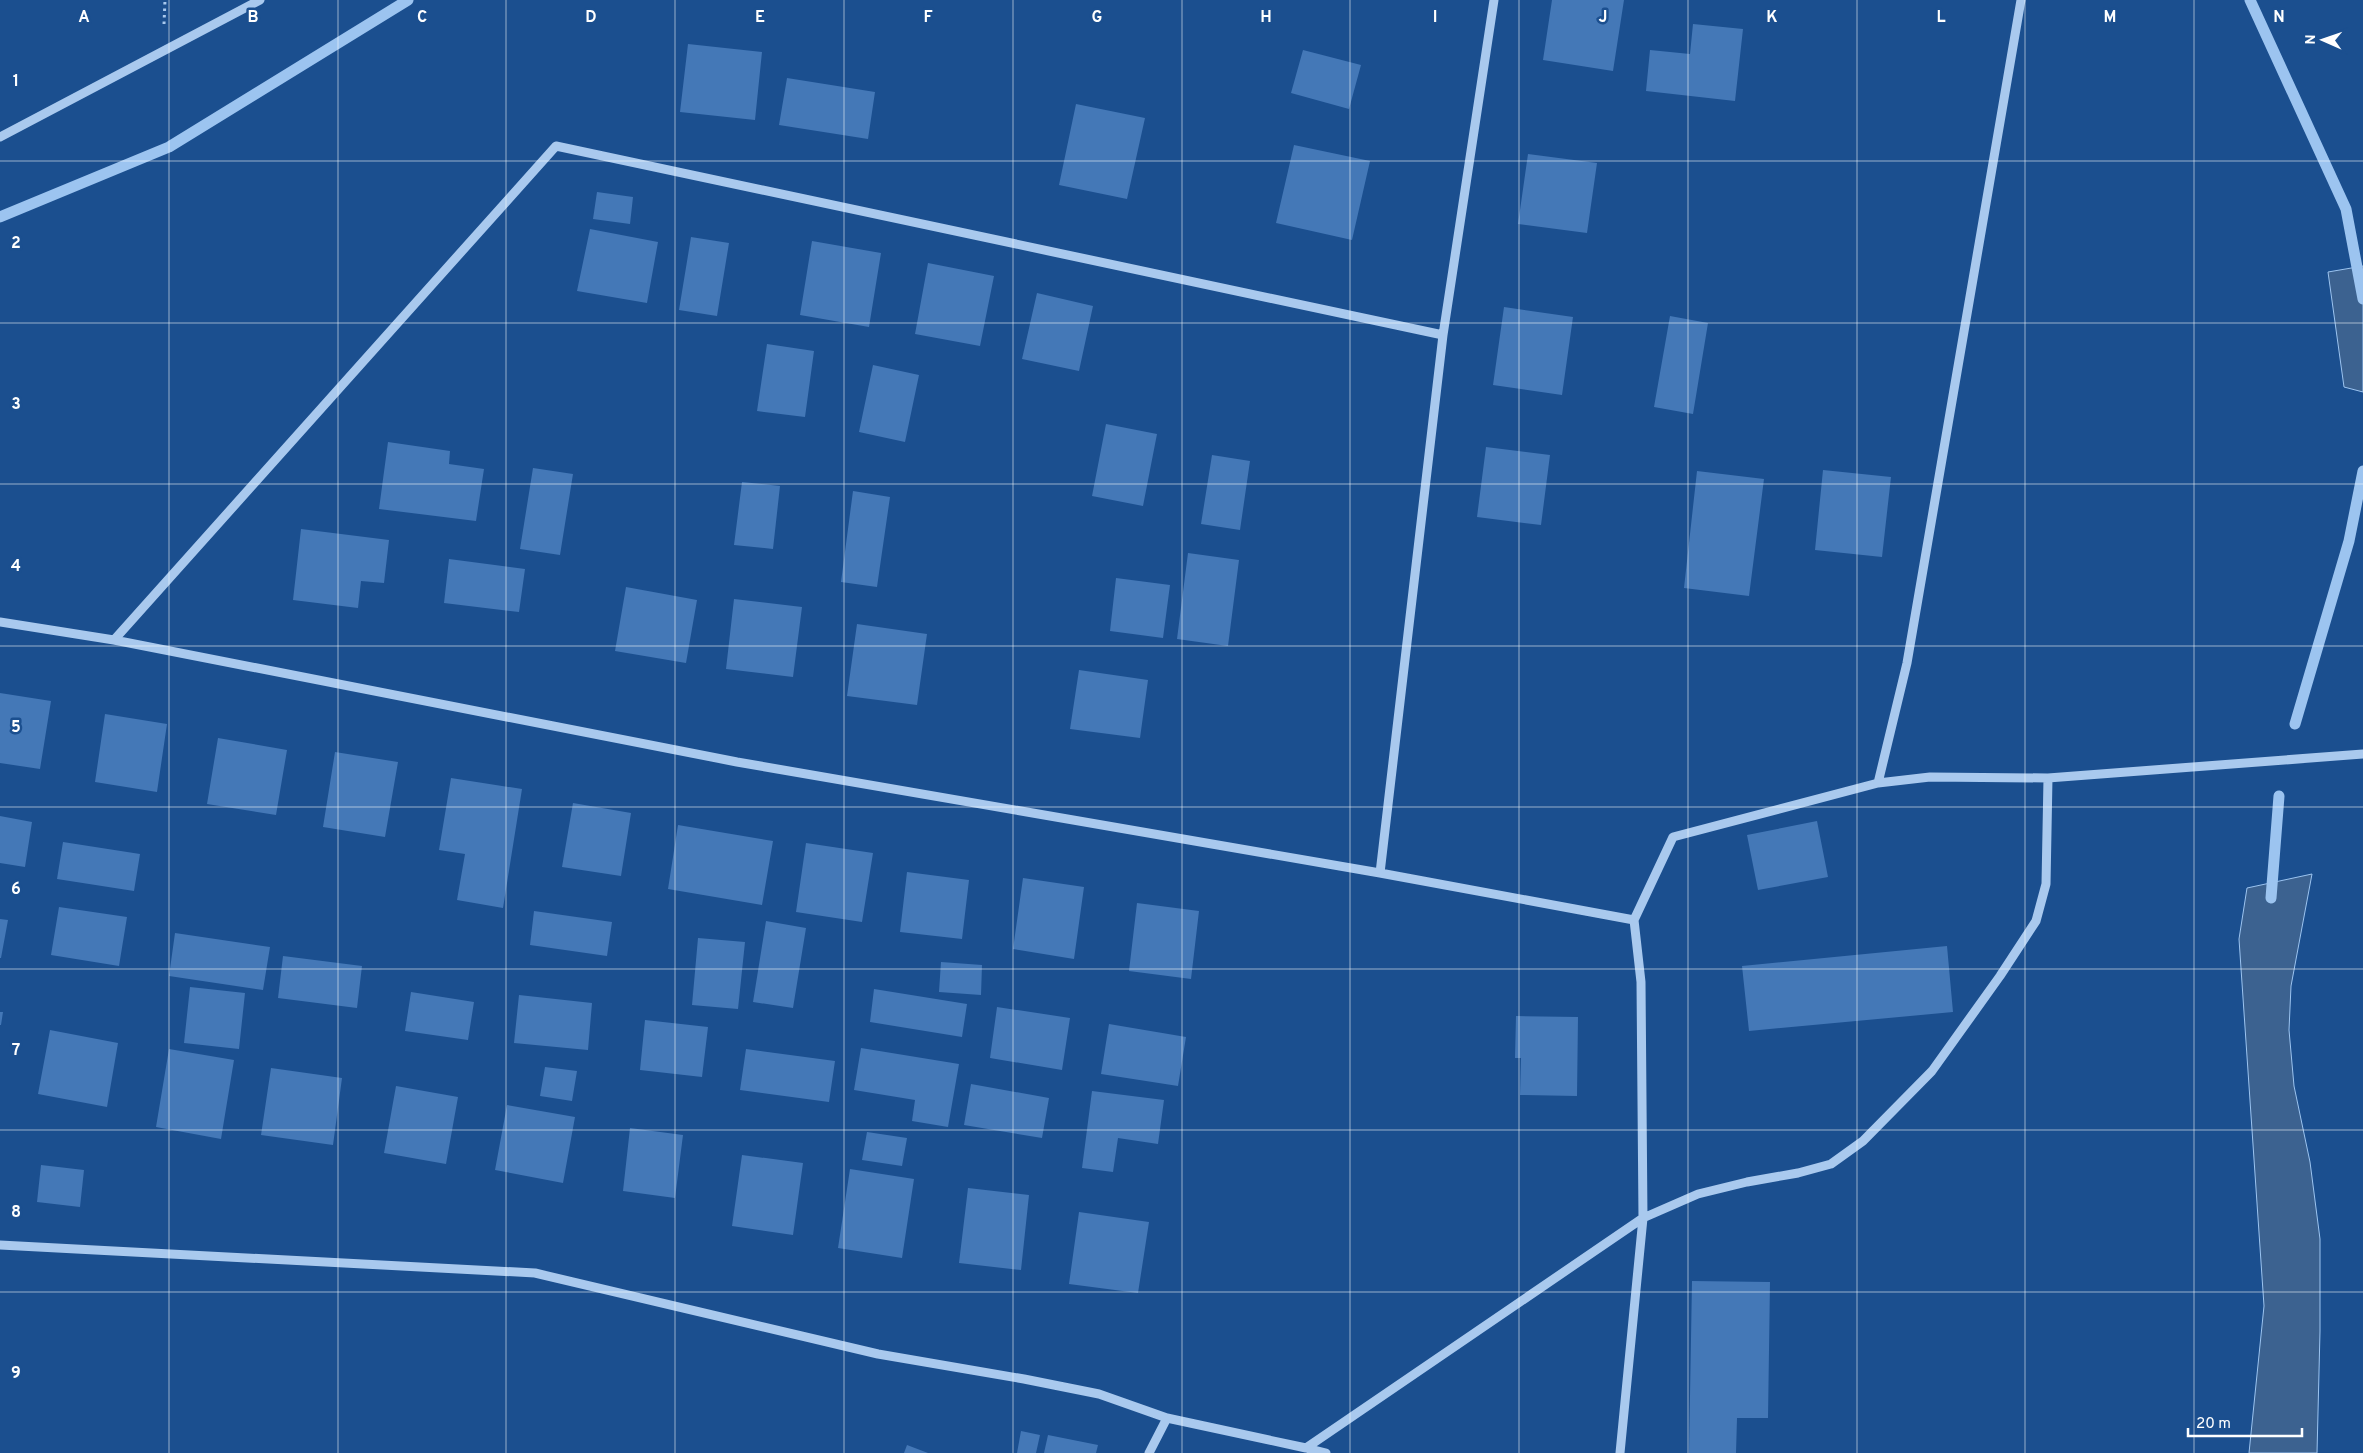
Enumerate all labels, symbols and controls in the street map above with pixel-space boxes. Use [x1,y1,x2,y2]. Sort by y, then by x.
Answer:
text: A [78,8,90,28]
text: B [247,8,259,28]
text: C [417,8,427,28]
text: D [585,8,597,28]
text: E [755,8,765,28]
text: F [923,8,933,28]
text: G [1092,8,1102,28]
text: H [1260,8,1272,28]
text: I [1433,8,1437,28]
text: J [1599,8,1607,28]
text: K [1766,8,1778,28]
text: L [1936,8,1946,28]
text: M [2104,8,2116,28]
text: N [2273,8,2285,28]
north arrow [2298,15,2348,65]
text: N [2303,34,2320,45]
text: 1 [13,72,19,92]
text: 2 [11,234,21,254]
text: 3 [11,395,21,415]
text: 4 [11,557,21,577]
text: 5 [11,718,21,738]
text: 6 [11,880,21,900]
text: 7 [12,1041,20,1061]
text: 8 [11,1203,21,1223]
text: 9 [11,1364,21,1384]
scale bar [2188,1406,2302,1438]
text: 20 m [2196,1415,2231,1434]

